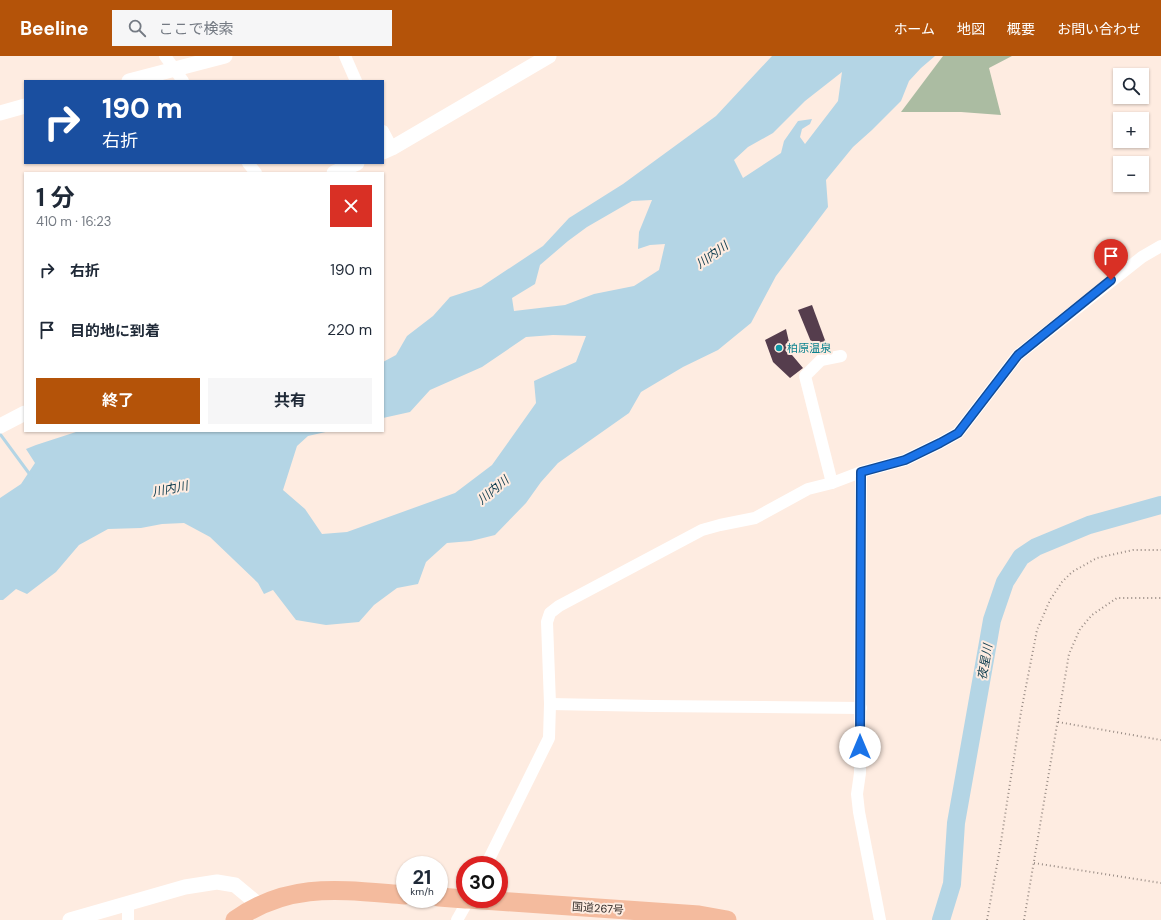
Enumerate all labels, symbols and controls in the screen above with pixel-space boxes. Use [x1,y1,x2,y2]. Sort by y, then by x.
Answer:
search box [112,10,392,46]
text: Beeline [20,16,88,41]
icon: search [126,17,148,39]
text: ここで検索 [158,19,233,39]
text: ホーム [893,20,935,38]
text: 地図 [957,20,985,38]
text: 概要 [1007,20,1035,38]
text: お問い合わせ [1057,20,1141,38]
map controls [1113,68,1149,192]
button: search [1113,68,1149,104]
text: 190 m [102,90,183,127]
icon: right [36,96,88,148]
button: + [1113,112,1149,148]
text: 右折 [102,129,138,153]
button: − [1113,156,1149,192]
text: 1 分 [36,182,74,213]
button: close [330,185,372,227]
text: 410 m · 16:23 [36,213,111,230]
water label: 川内川 [693,237,733,272]
pin [1094,239,1128,280]
icon: arrive [1100,245,1122,267]
icon: right [36,259,58,281]
text: 190 m [330,260,372,280]
text: 右折 [70,261,100,281]
icon: arrive [36,319,58,341]
text: 220 m [327,320,372,340]
text: 目的地に到着 [70,321,160,341]
place label: 柏原温泉 [787,341,832,355]
marker: 柏原温泉 [774,343,784,353]
button: 終了 [36,378,200,424]
button: 共有 [208,378,372,424]
water label: 川内川 [474,471,513,508]
water label: 川内川 [151,477,191,500]
water label: 夜星川 [974,641,996,681]
position arrow [839,726,881,768]
speed limit sign: 30 [456,856,508,908]
text: 21 [413,864,431,890]
text: km/h [410,885,434,898]
street label: 国道267号 [572,899,624,917]

